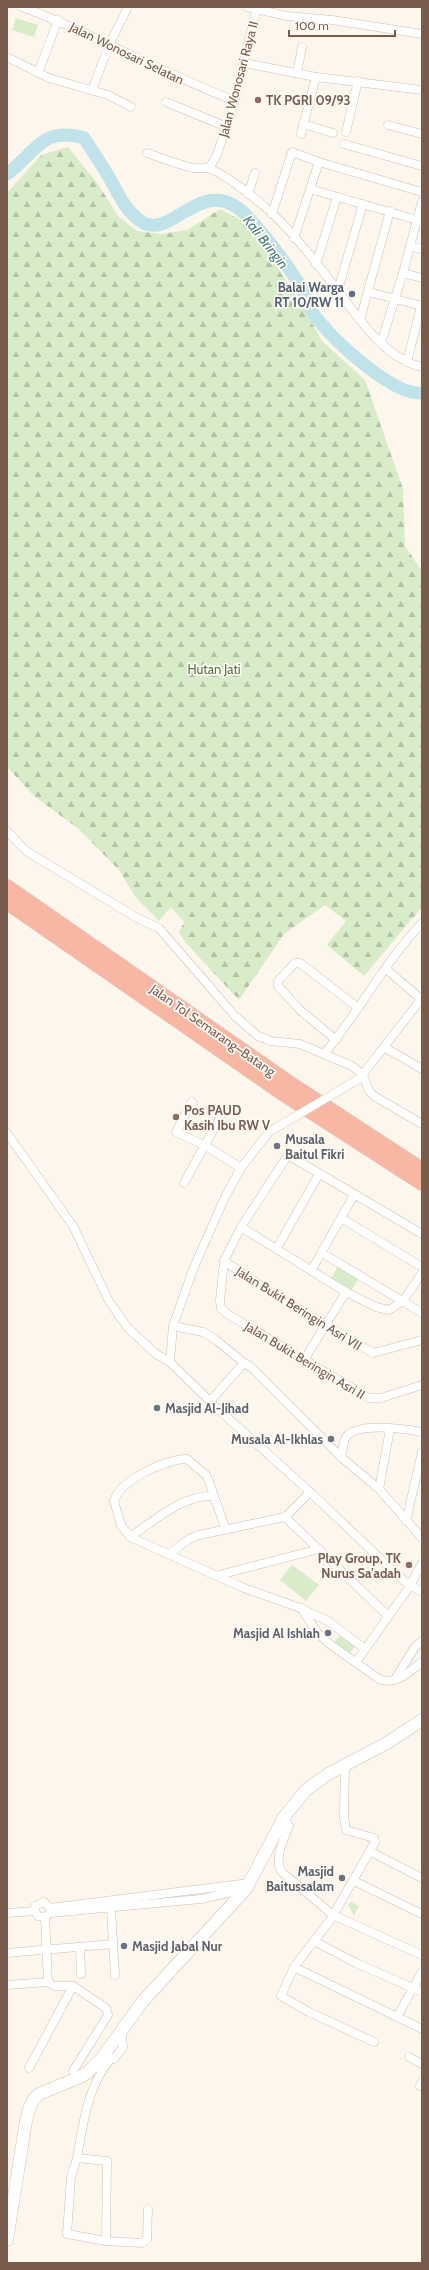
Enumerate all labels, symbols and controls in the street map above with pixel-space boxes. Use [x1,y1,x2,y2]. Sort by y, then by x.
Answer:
scale bar [289,12,395,38]
street label: Jalan Wonosari Selatan [66,18,187,88]
text: 100 m [295,18,329,33]
street label: Jalan Wonosari Raya II [215,19,261,140]
place label: TK PGRI 09/93 [266,92,350,108]
marker: TK PGRI 09/93 [253,95,263,105]
water label: Kali Bringin [239,212,293,272]
place label: Balai Warga RT 10/RW 11 [274,279,345,310]
marker: Balai Warga RT 10/RW 11 [347,289,357,299]
park label: Hutan Jati [187,661,241,677]
street label: Jalan Tol Semarang–Batang [146,980,279,1080]
place label: Pos PAUD Kasih Ibu RW V [184,1102,271,1133]
marker: Pos PAUD Kasih Ibu RW V [171,1112,181,1122]
place label: Musala Baitul Fikri [285,1131,344,1162]
marker: Musala Baitul Fikri [272,1141,282,1151]
street label: Jalan Bukit Beringin Asri VII [232,1262,365,1353]
street label: Jalan Bukit Beringin Asri II [241,1317,368,1402]
place label: Masjid Al-Jihad [165,1400,249,1416]
marker: Masjid Al-Jihad [152,1403,162,1413]
place label: Musala Al-Ikhlas [231,1431,323,1447]
marker: Musala Al-Ikhlas [326,1434,336,1444]
place label: Play Group, TK Nurus Sa'adah [318,1550,402,1581]
marker: Play Group, TK Nurus Sa'adah [404,1560,414,1570]
place label: Masjid Al Ishlah [233,1625,320,1641]
marker: Masjid Al Ishlah [323,1628,333,1638]
place label: Masjid Baitussalam [266,1863,334,1894]
marker: Masjid Baitussalam [337,1873,347,1883]
place label: Masjid Jabal Nur [132,1938,223,1954]
marker: Masjid Jabal Nur [119,1941,129,1951]

